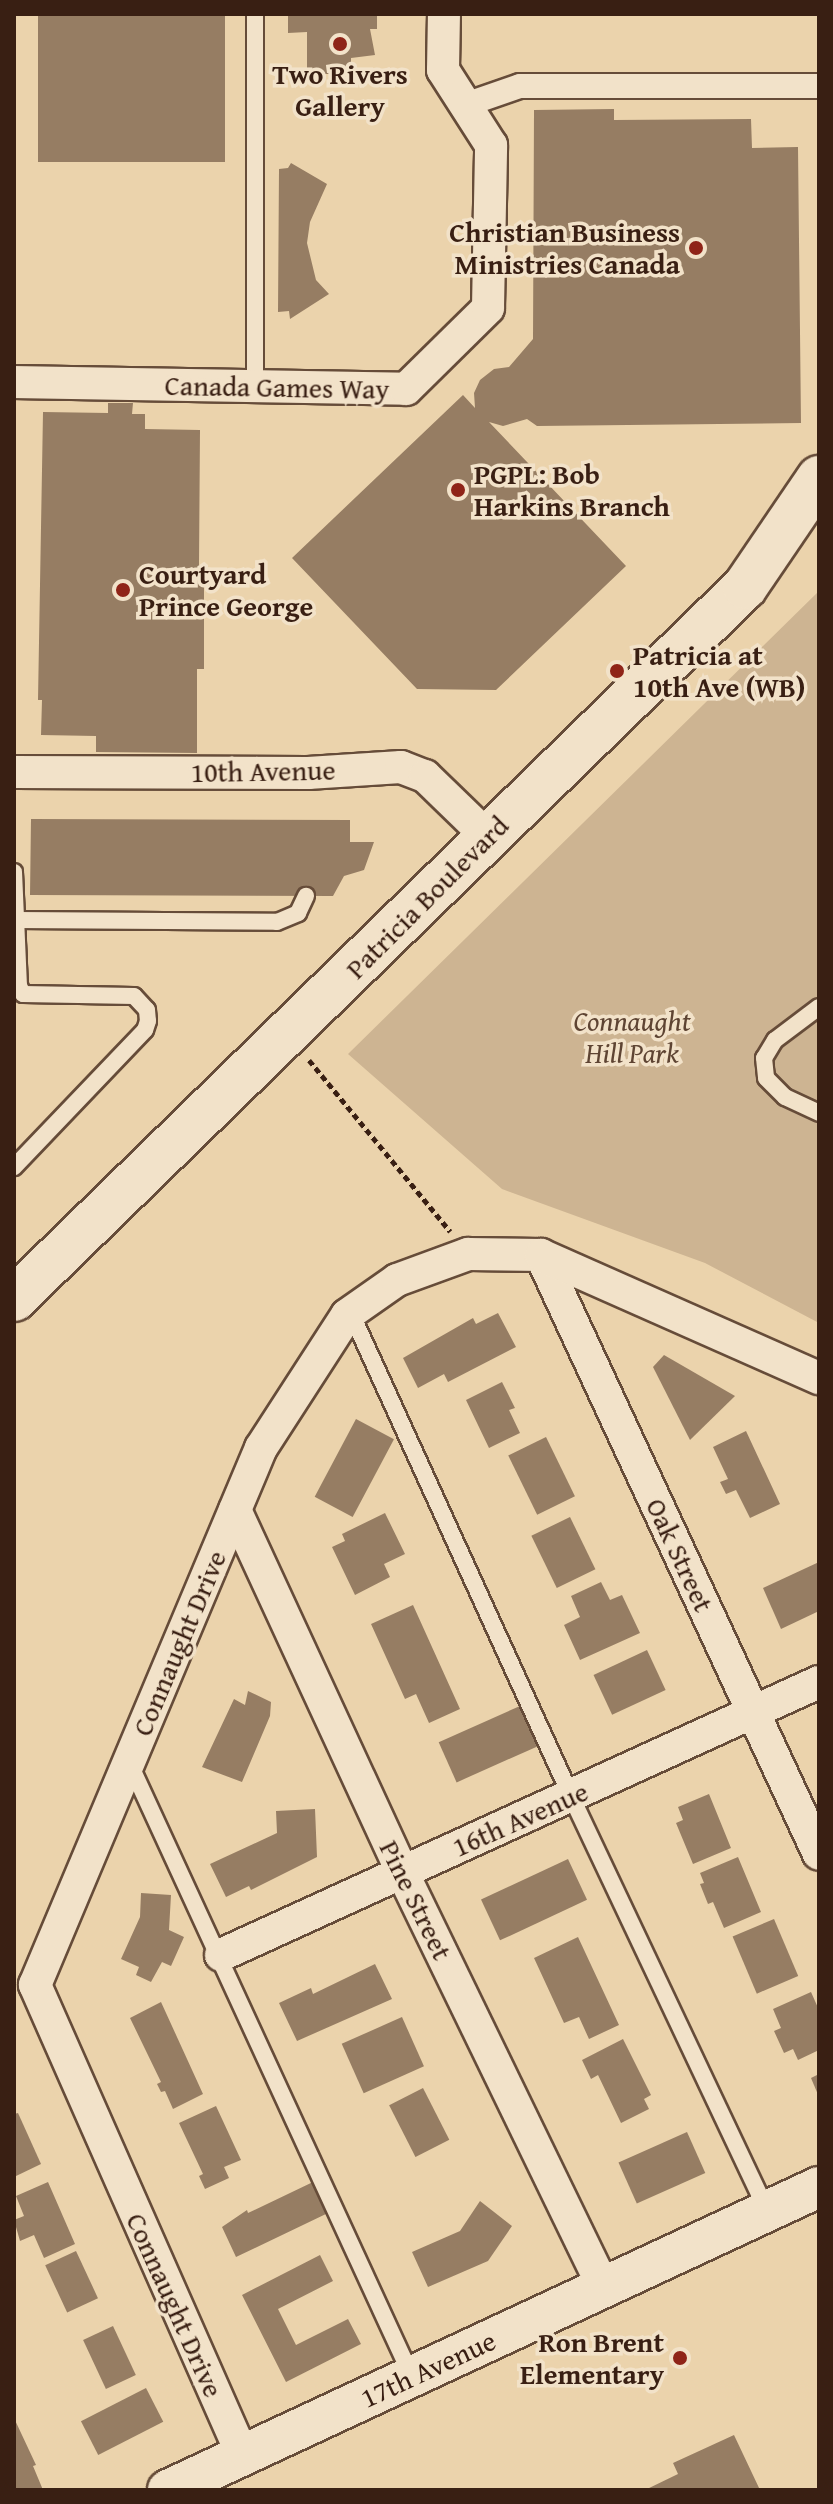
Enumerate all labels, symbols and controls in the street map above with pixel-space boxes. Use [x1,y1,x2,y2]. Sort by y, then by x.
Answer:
marker: Two Rivers Gallery [331,35,349,53]
place label: Two Rivers Gallery [272,57,408,123]
place label: Christian Business Ministries Canada [449,215,680,281]
marker: Christian Business Ministries Canada [687,239,705,257]
street label: Canada Games Way [164,368,390,406]
place label: PGPL: Bob Harkins Branch [474,457,670,523]
marker: PGPL: Bob Harkins Branch [449,481,467,499]
place label: Courtyard Prince George [139,557,313,623]
marker: Courtyard Prince George [114,581,132,599]
place label: Patricia at 10th Ave (WB) [633,638,805,704]
marker: Patricia at 10th Ave (WB) [608,662,626,680]
street label: 10th Avenue [190,753,336,789]
street label: Patricia Boulevard [339,809,515,985]
park label: Connaught Hill Park [573,1004,691,1070]
street label: Oak Street [639,1493,721,1617]
street label: Connaught Drive [125,1545,233,1741]
street label: 16th Avenue [447,1774,593,1864]
street label: Pine Street [373,1835,459,1965]
street label: Connaught Drive [119,2208,231,2402]
street label: 17th Avenue [355,2323,501,2415]
place label: Ron Brent Elementary [520,2325,664,2391]
marker: Ron Brent Elementary [671,2349,689,2367]

